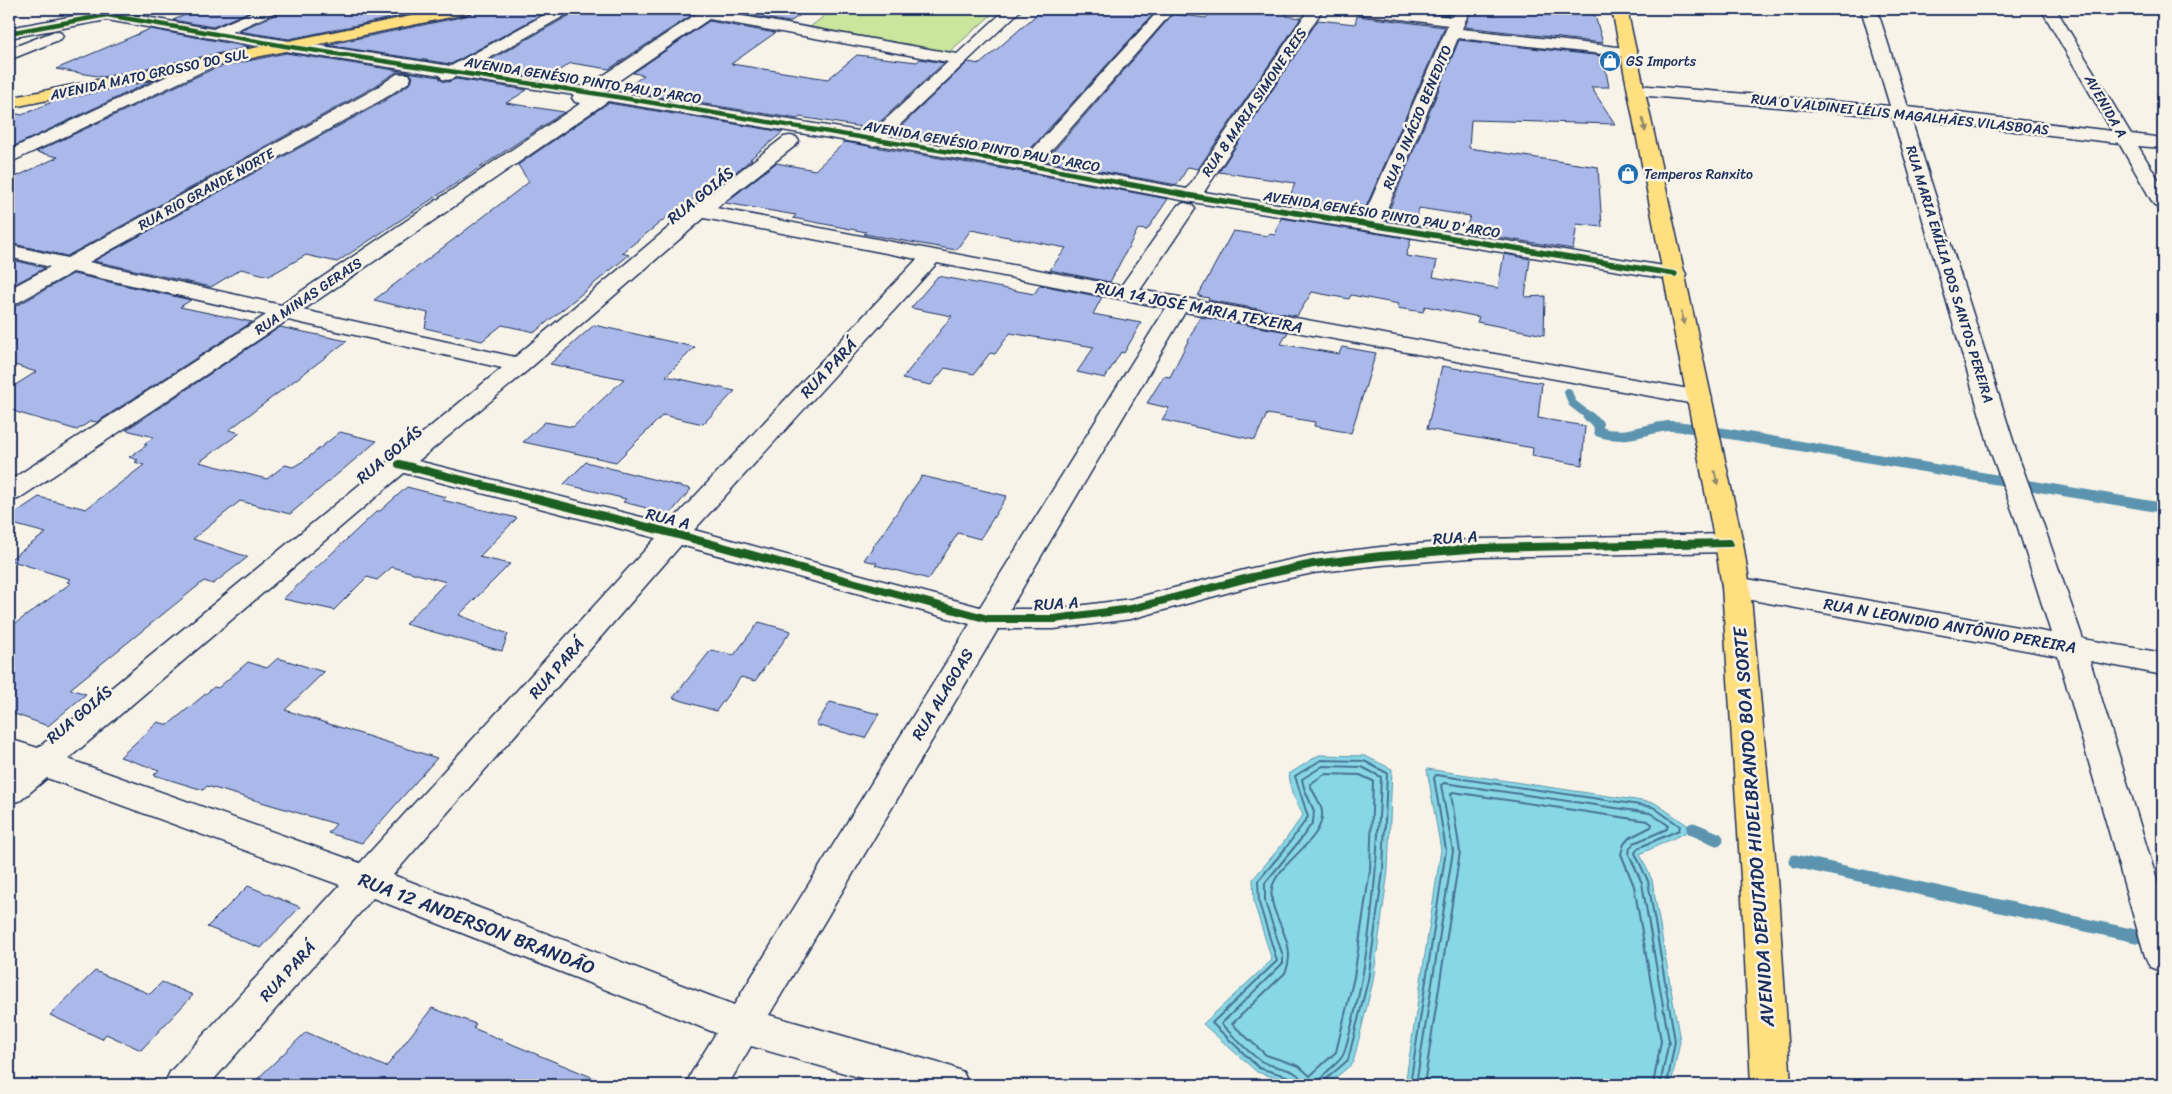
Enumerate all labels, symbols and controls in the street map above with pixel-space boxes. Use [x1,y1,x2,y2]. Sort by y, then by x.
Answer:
street label: RUA 8 MARIA SIMONE REIS [1195,22,1314,182]
street label: AVENIDA MATO GROSSO DO SUL [47,41,251,108]
street label: RUA 9 INÁCIO BENEDITO [1376,41,1459,193]
street label: AVENIDA GENÉSIO PINTO PAU D'ARCO [462,49,703,112]
shop icon: GS Imports [1598,49,1622,73]
place label: GS Imports [1626,49,1697,74]
street label: AVENIDA A [2077,69,2134,143]
street label: RUA O VALDINEI LÉLIS MAGALHÃES VILASBOAS [1750,86,2051,143]
street label: AVENIDA GENÉSIO PINTO PAU D'ARCO [861,113,1102,180]
one-way arrow [1641,117,1649,133]
street label: RUA RIO GRANDE NORTE [133,141,280,238]
street label: RUA MARIA EMÍLIA DOS SANTOS PEREIRA [1898,142,2001,406]
street label: RUA GOIÁS [660,159,741,232]
shop icon: Temperos Ranxito [1616,162,1640,186]
place label: Temperos Ranxito [1644,162,1753,187]
street label: AVENIDA GENÉSIO PINTO PAU D'ARCO [1261,183,1502,246]
street label: RUA MINAS GERAIS [249,251,368,342]
street label: RUA 14 JOSÉ MARIA TEXEIRA [1093,273,1305,342]
one-way arrow [1679,311,1687,326]
street label: RUA PARÁ [793,330,866,405]
street label: RUA GOIÁS [349,417,430,491]
one-way arrow [1712,470,1720,485]
street label: RUA A [643,499,693,538]
street label: RUA A [1432,521,1478,554]
street label: RUA A [1033,587,1079,620]
street label: RUA N LEONIDIO ANTÔNIO PEREIRA [1821,589,2078,662]
street label: AVENIDA DEPUTADO HIDELBRANDO BOA SORTE [1723,624,1784,1029]
street label: RUA PARÁ [521,629,593,706]
street label: RUA ALAGOAS [903,643,981,746]
street label: RUA GOIÁS [39,677,120,751]
street label: RUA 12 ANDERSON BRANDÃO [354,863,600,984]
street label: RUA PARÁ [252,932,325,1008]

